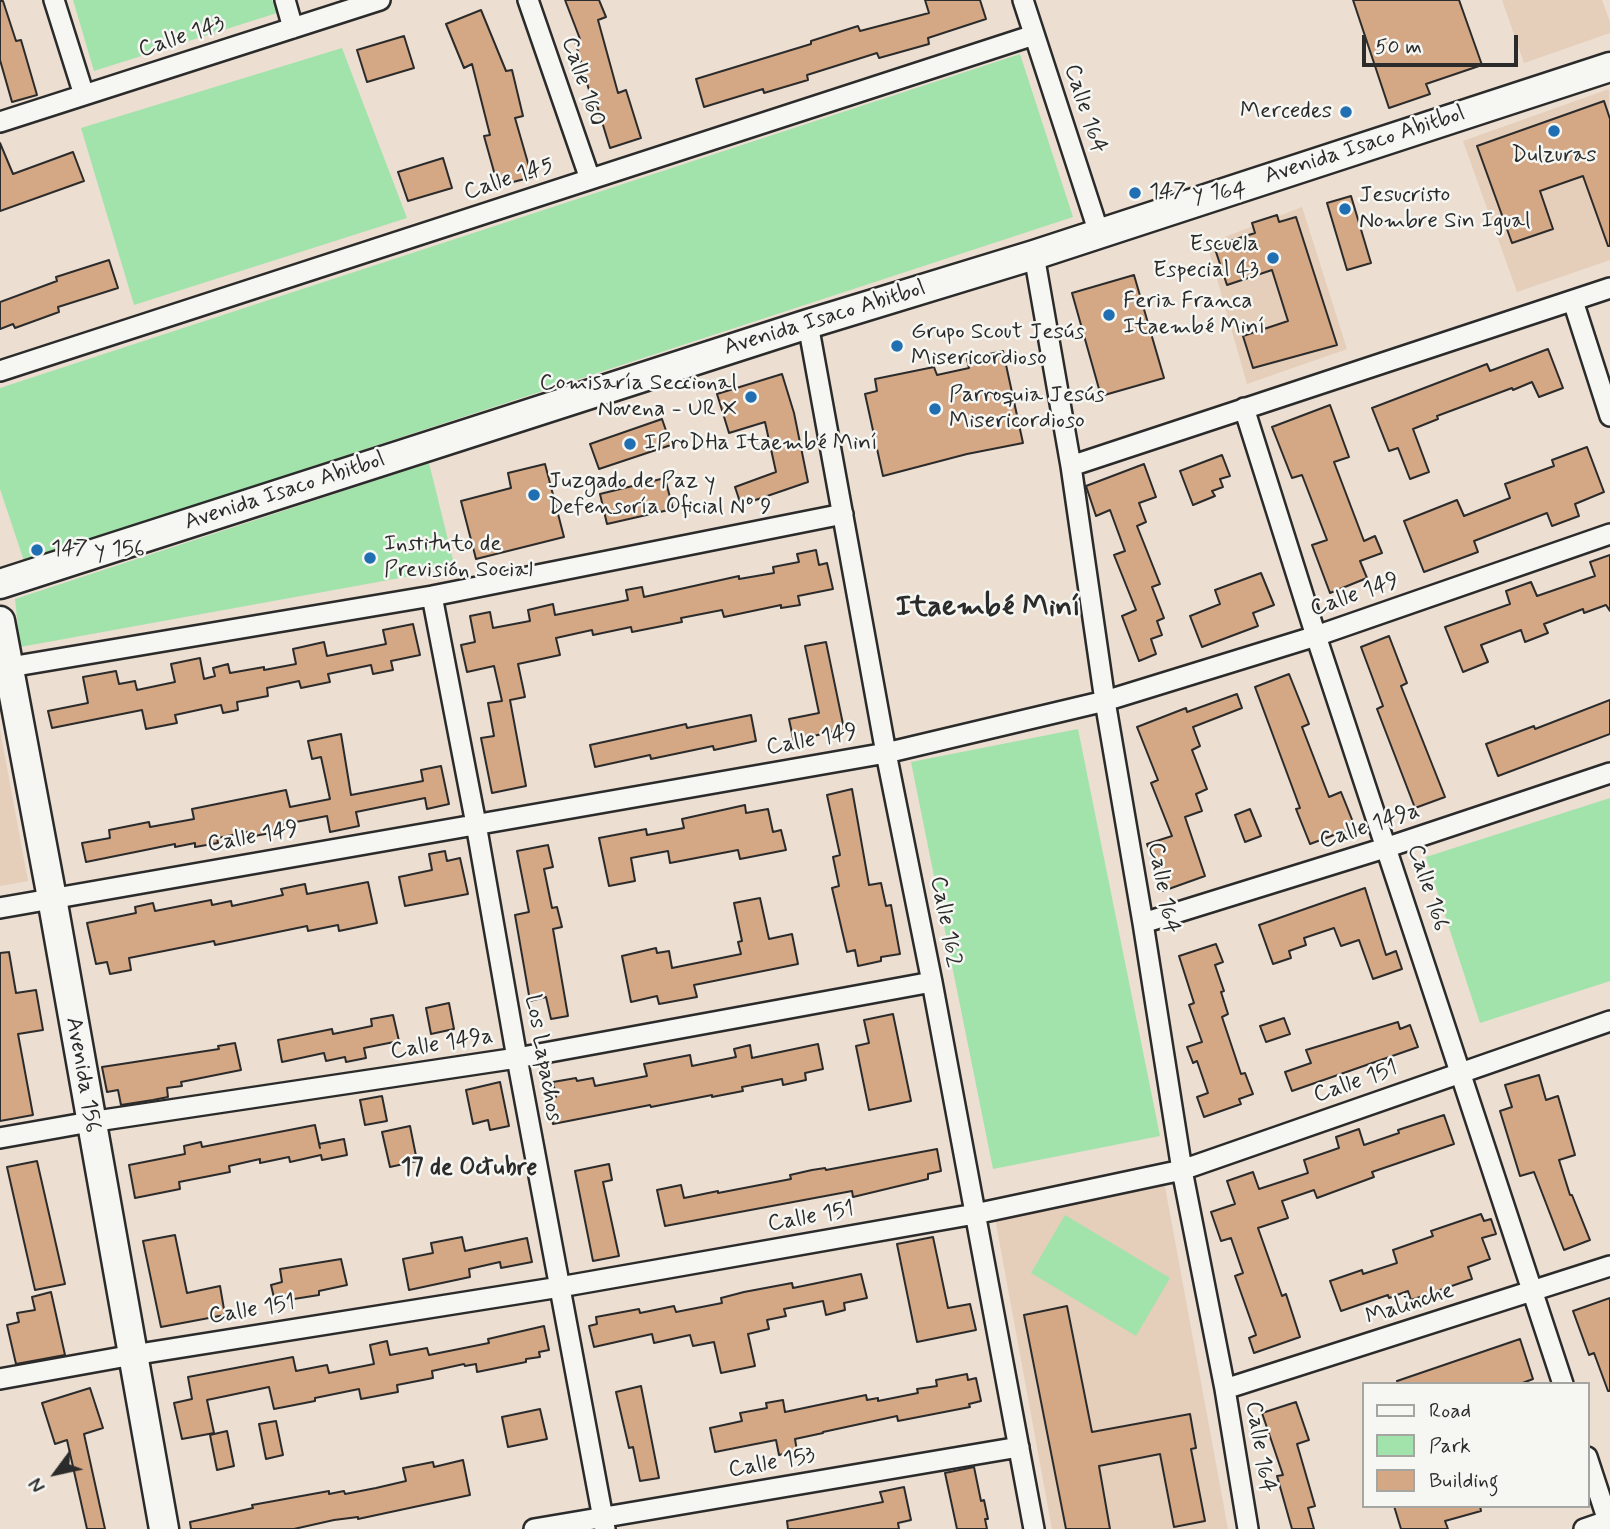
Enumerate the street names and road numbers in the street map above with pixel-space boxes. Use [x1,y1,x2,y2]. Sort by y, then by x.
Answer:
street label: Calle 143 [135,11,229,65]
street label: Calle 160 [554,34,610,130]
street label: Calle 164 [1057,61,1111,157]
street label: Avenida Isaco Abitbol [1261,101,1469,191]
street label: Calle 145 [461,153,557,207]
street label: Avenida Isaco Abitbol [721,275,929,363]
street label: Avenida Isaco Abitbol [181,447,389,537]
street label: Calle 149 [1307,568,1403,624]
street label: Calle 149 [764,719,860,763]
street label: Calle 149a [1316,798,1424,856]
street label: Calle 149 [205,816,301,860]
street label: Calle 164 [1140,840,1184,936]
street label: Calle 166 [1400,841,1454,935]
street label: Calle 162 [923,874,967,970]
street label: Los Lapachos [517,992,567,1124]
street label: Avenida 156 [58,1015,106,1135]
street label: Calle 149a [389,1023,495,1067]
street label: Calle 151 [1310,1056,1402,1110]
street label: Calle 151 [766,1197,856,1239]
street label: Malinche [1363,1278,1457,1332]
street label: Calle 151 [207,1291,297,1331]
street label: Calle 164 [1238,1399,1280,1495]
street label: Calle 153 [726,1443,818,1485]

